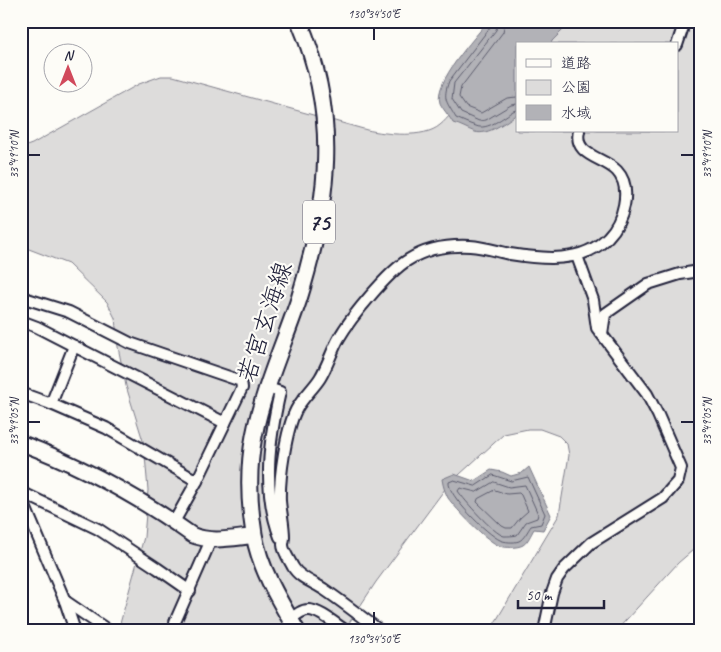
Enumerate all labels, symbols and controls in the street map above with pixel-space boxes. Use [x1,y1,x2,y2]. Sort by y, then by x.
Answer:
text: 130°34'50"E [348,6,402,22]
north arrow [42,42,92,92]
legend [516,42,678,132]
text: N [64,47,75,64]
text: 道路 [561,54,591,73]
text: 公園 [561,78,591,97]
text: 水域 [561,104,591,123]
text: 33°49'10"N [6,130,22,179]
text: 33°49'10"N [699,130,715,179]
road number: 75 [303,200,335,243]
street label: 若宮玄海線 [230,258,300,386]
text: 33°49'05"N [6,397,22,446]
text: 33°49'05"N [699,397,715,446]
scale bar [518,577,605,609]
text: 50 m [526,586,553,605]
text: 130°34'50"E [348,631,402,647]

